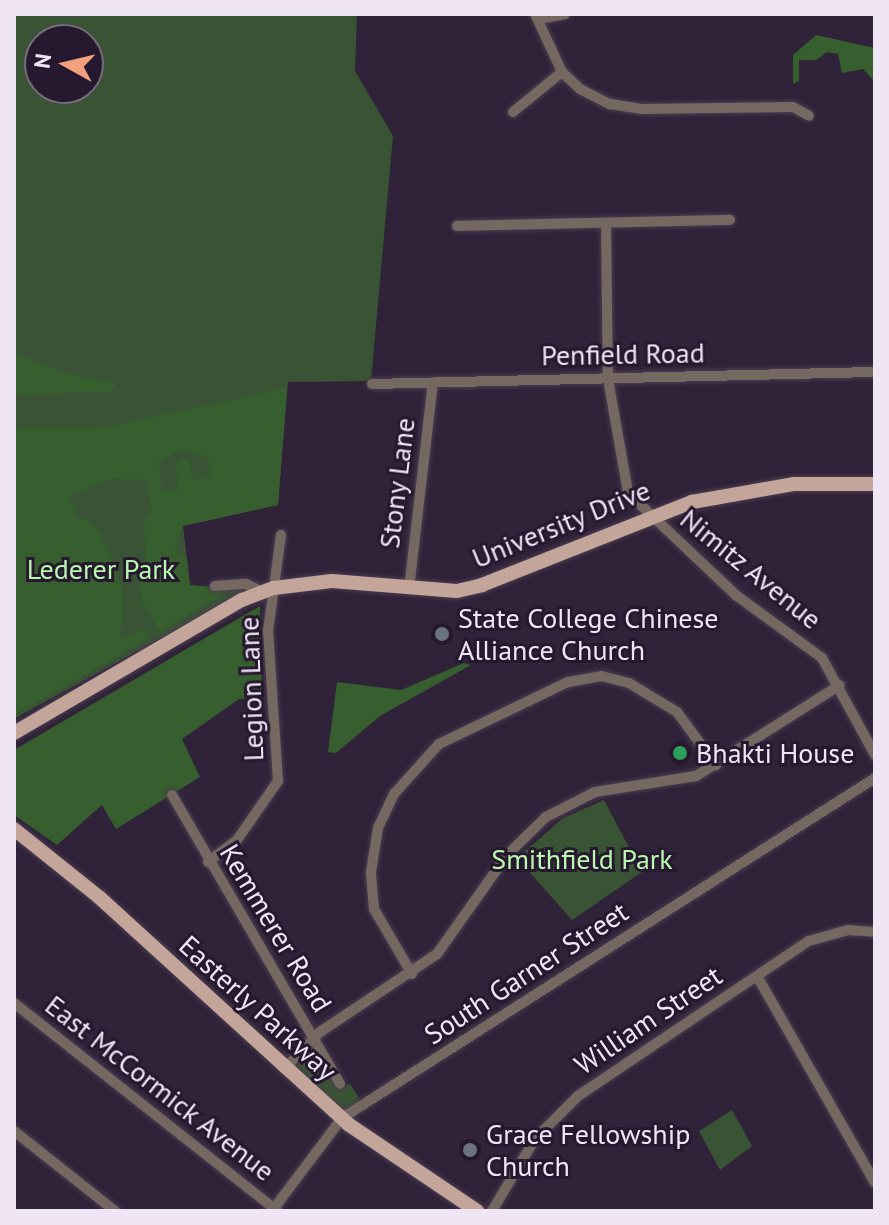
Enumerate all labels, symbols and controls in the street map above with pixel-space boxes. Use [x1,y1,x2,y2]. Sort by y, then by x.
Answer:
north arrow [24,24,104,104]
text: N [27,52,57,70]
street label: Penfield Road [541,336,705,372]
street label: Stony Lane [372,415,422,551]
street label: University Drive [467,473,655,575]
street label: Nimitz Avenue [673,501,829,637]
park label: Lederer Park [27,552,175,586]
place label: State College Chinese Alliance Church [458,601,719,667]
street label: Legion Lane [232,616,270,762]
marker: State College Chinese Alliance Church [433,625,451,643]
place label: Bhakti House [696,736,854,770]
marker: Bhakti House [671,744,689,762]
street label: Kemmerer Road [213,838,339,1018]
park label: Smithfield Park [491,842,673,876]
street label: South Garner Street [418,895,634,1051]
street label: Easterly Parkway [172,928,344,1088]
street label: William Street [568,958,728,1082]
street label: East McCormick Avenue [38,988,282,1188]
place label: Grace Fellowship Church [486,1117,690,1183]
marker: Grace Fellowship Church [461,1141,479,1159]

